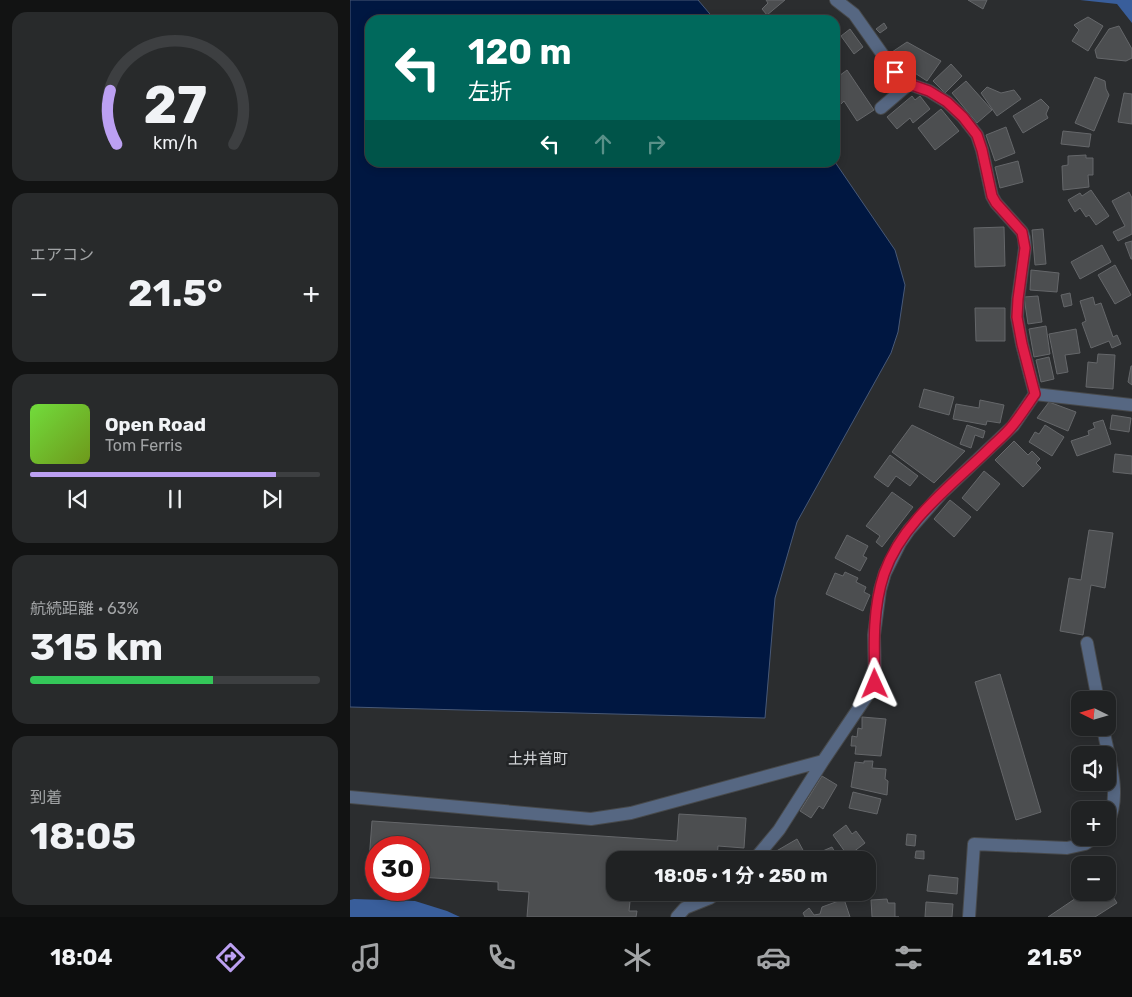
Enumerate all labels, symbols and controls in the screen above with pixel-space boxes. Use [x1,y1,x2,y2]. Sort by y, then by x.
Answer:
text: 120 m [468,31,571,73]
icon: left [385,35,450,100]
pin [874,51,916,93]
icon: arrive [881,58,909,86]
text: 27 [143,74,207,136]
text: 左折 [468,78,512,105]
icon: left [536,130,564,158]
icon: ahead [589,130,617,158]
icon: right [642,130,670,158]
text: km/h [153,132,197,153]
text: エアコン [30,245,94,264]
text: 21.5° [128,270,223,316]
text: − [30,277,48,310]
text: + [303,277,320,310]
text: Open Road [105,413,206,436]
text: Tom Ferris [105,436,182,455]
icon: previous [64,485,92,513]
icon: pause [161,485,189,513]
icon: next [258,485,286,513]
text: 航続距離 · 63% [30,599,139,618]
text: 315 km [30,624,163,670]
position arrow [848,657,900,709]
north arrow [1071,691,1116,736]
map controls [1071,691,1116,901]
button: sound [1071,746,1116,791]
district label: 土井首町 [508,750,568,768]
text: 到着 [30,788,62,807]
button: + [1071,801,1116,846]
text: 18:05 [30,813,136,859]
speed limit sign: 30 [365,836,430,901]
button: − [1071,856,1116,901]
text: 18:05 · 1 分 · 250 m [654,864,828,887]
icon: directions [213,940,248,975]
icon: music [349,940,384,975]
icon: phone [484,940,519,975]
icon: climate [620,940,655,975]
icon: car [756,940,791,975]
icon: filters [891,940,926,975]
text: 18:04 [50,944,113,971]
text: 21.5° [1027,944,1082,971]

